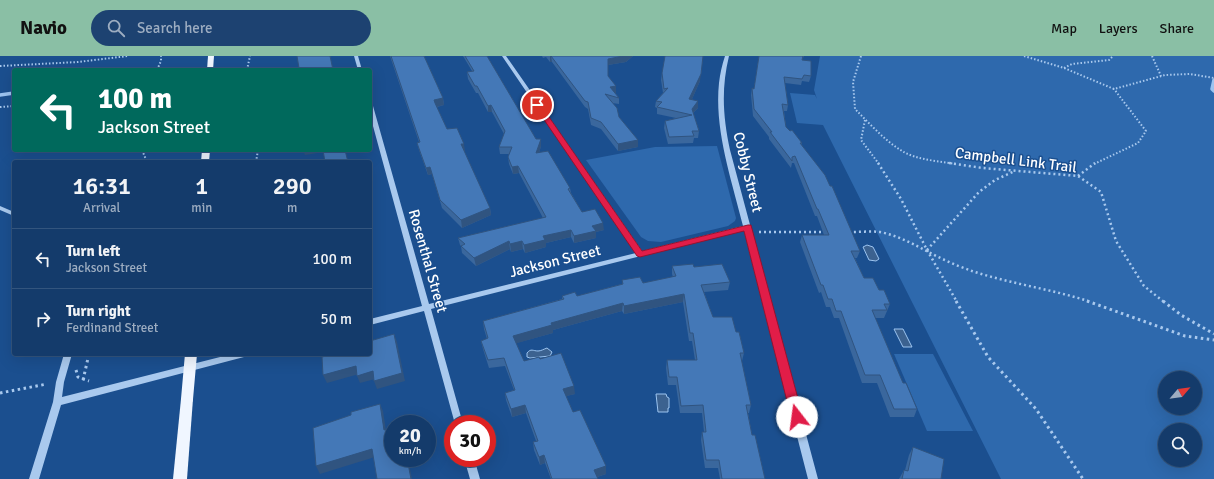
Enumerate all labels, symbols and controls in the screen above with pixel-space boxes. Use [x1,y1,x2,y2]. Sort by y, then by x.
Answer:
search box [91,10,371,46]
text: Navio [20,16,67,40]
icon: search [105,17,127,39]
text: Search here [137,19,213,37]
text: Map [1051,20,1077,37]
text: Layers [1099,20,1138,37]
text: Share [1160,20,1194,37]
text: 100 m [98,82,172,116]
icon: left [32,84,84,136]
pin [520,88,554,122]
icon: arrive [526,94,548,116]
text: Jackson Street [98,116,210,138]
street label: Cobby Street [729,130,767,214]
street label: Campbell Link Trail [954,144,1078,176]
text: 16:31 [72,171,131,201]
text: 1 [195,171,208,201]
text: 290 [273,171,312,201]
text: Arrival [83,200,120,216]
text: min [191,200,212,216]
text: m [287,200,297,216]
street label: Rosenthal Street [405,207,451,315]
street label: Jackson Street [508,241,602,281]
text: Turn left [66,242,120,260]
icon: left [32,248,54,270]
text: 100 m [312,250,352,268]
text: Jackson Street [66,260,147,276]
text: Turn right [66,302,131,320]
icon: right [32,308,54,330]
text: 50 m [321,310,352,328]
text: Ferdinand Street [66,320,158,336]
north arrow [1158,371,1202,415]
map controls [1158,371,1202,467]
position arrow [776,396,818,438]
speed limit sign: 30 [444,415,496,467]
text: 20 [399,423,421,448]
button: search [1158,423,1202,467]
text: km/h [399,445,421,457]

